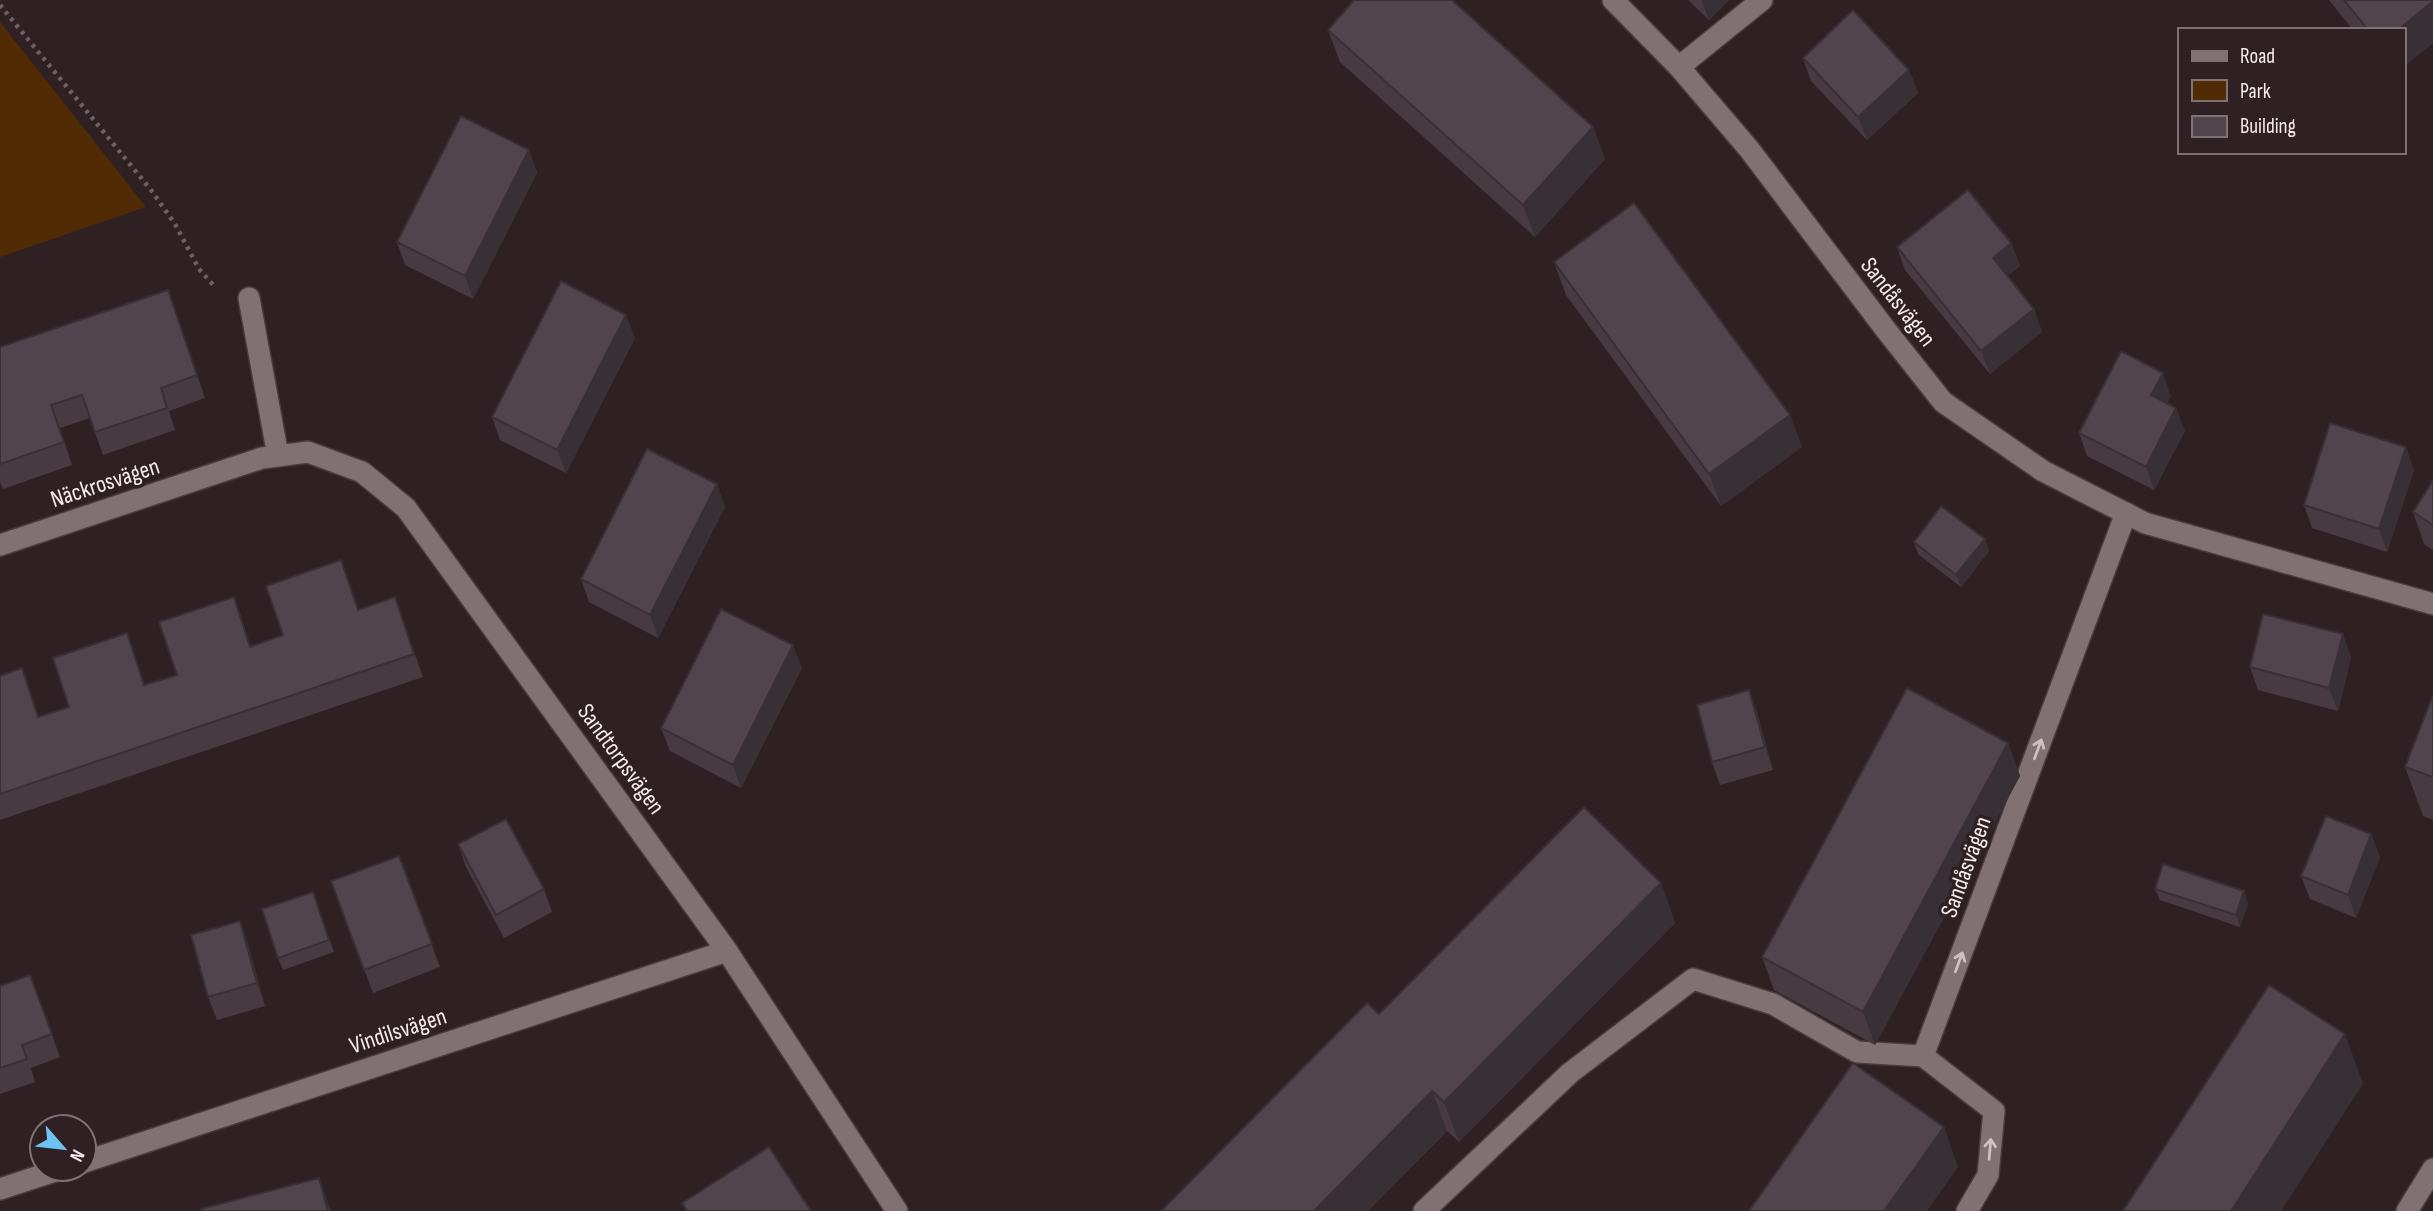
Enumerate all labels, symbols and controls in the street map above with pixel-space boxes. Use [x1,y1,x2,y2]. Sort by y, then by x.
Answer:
legend [2178,28,2405,154]
text: Road [2240,44,2275,69]
text: Park [2240,79,2271,104]
text: Building [2240,114,2296,139]
street label: Sandåsvägen [1854,252,1942,352]
street label: Näckrosvägen [47,452,163,514]
street label: Sandtorpsvägen [571,698,671,820]
one-way arrow [2033,738,2045,760]
street label: Sandåsvägen [1934,813,1998,921]
one-way arrow [1953,951,1966,973]
street label: Vindilsvägen [346,1002,450,1060]
north arrow [28,1113,98,1183]
one-way arrow [1984,1138,1997,1160]
text: N [64,1145,89,1165]

